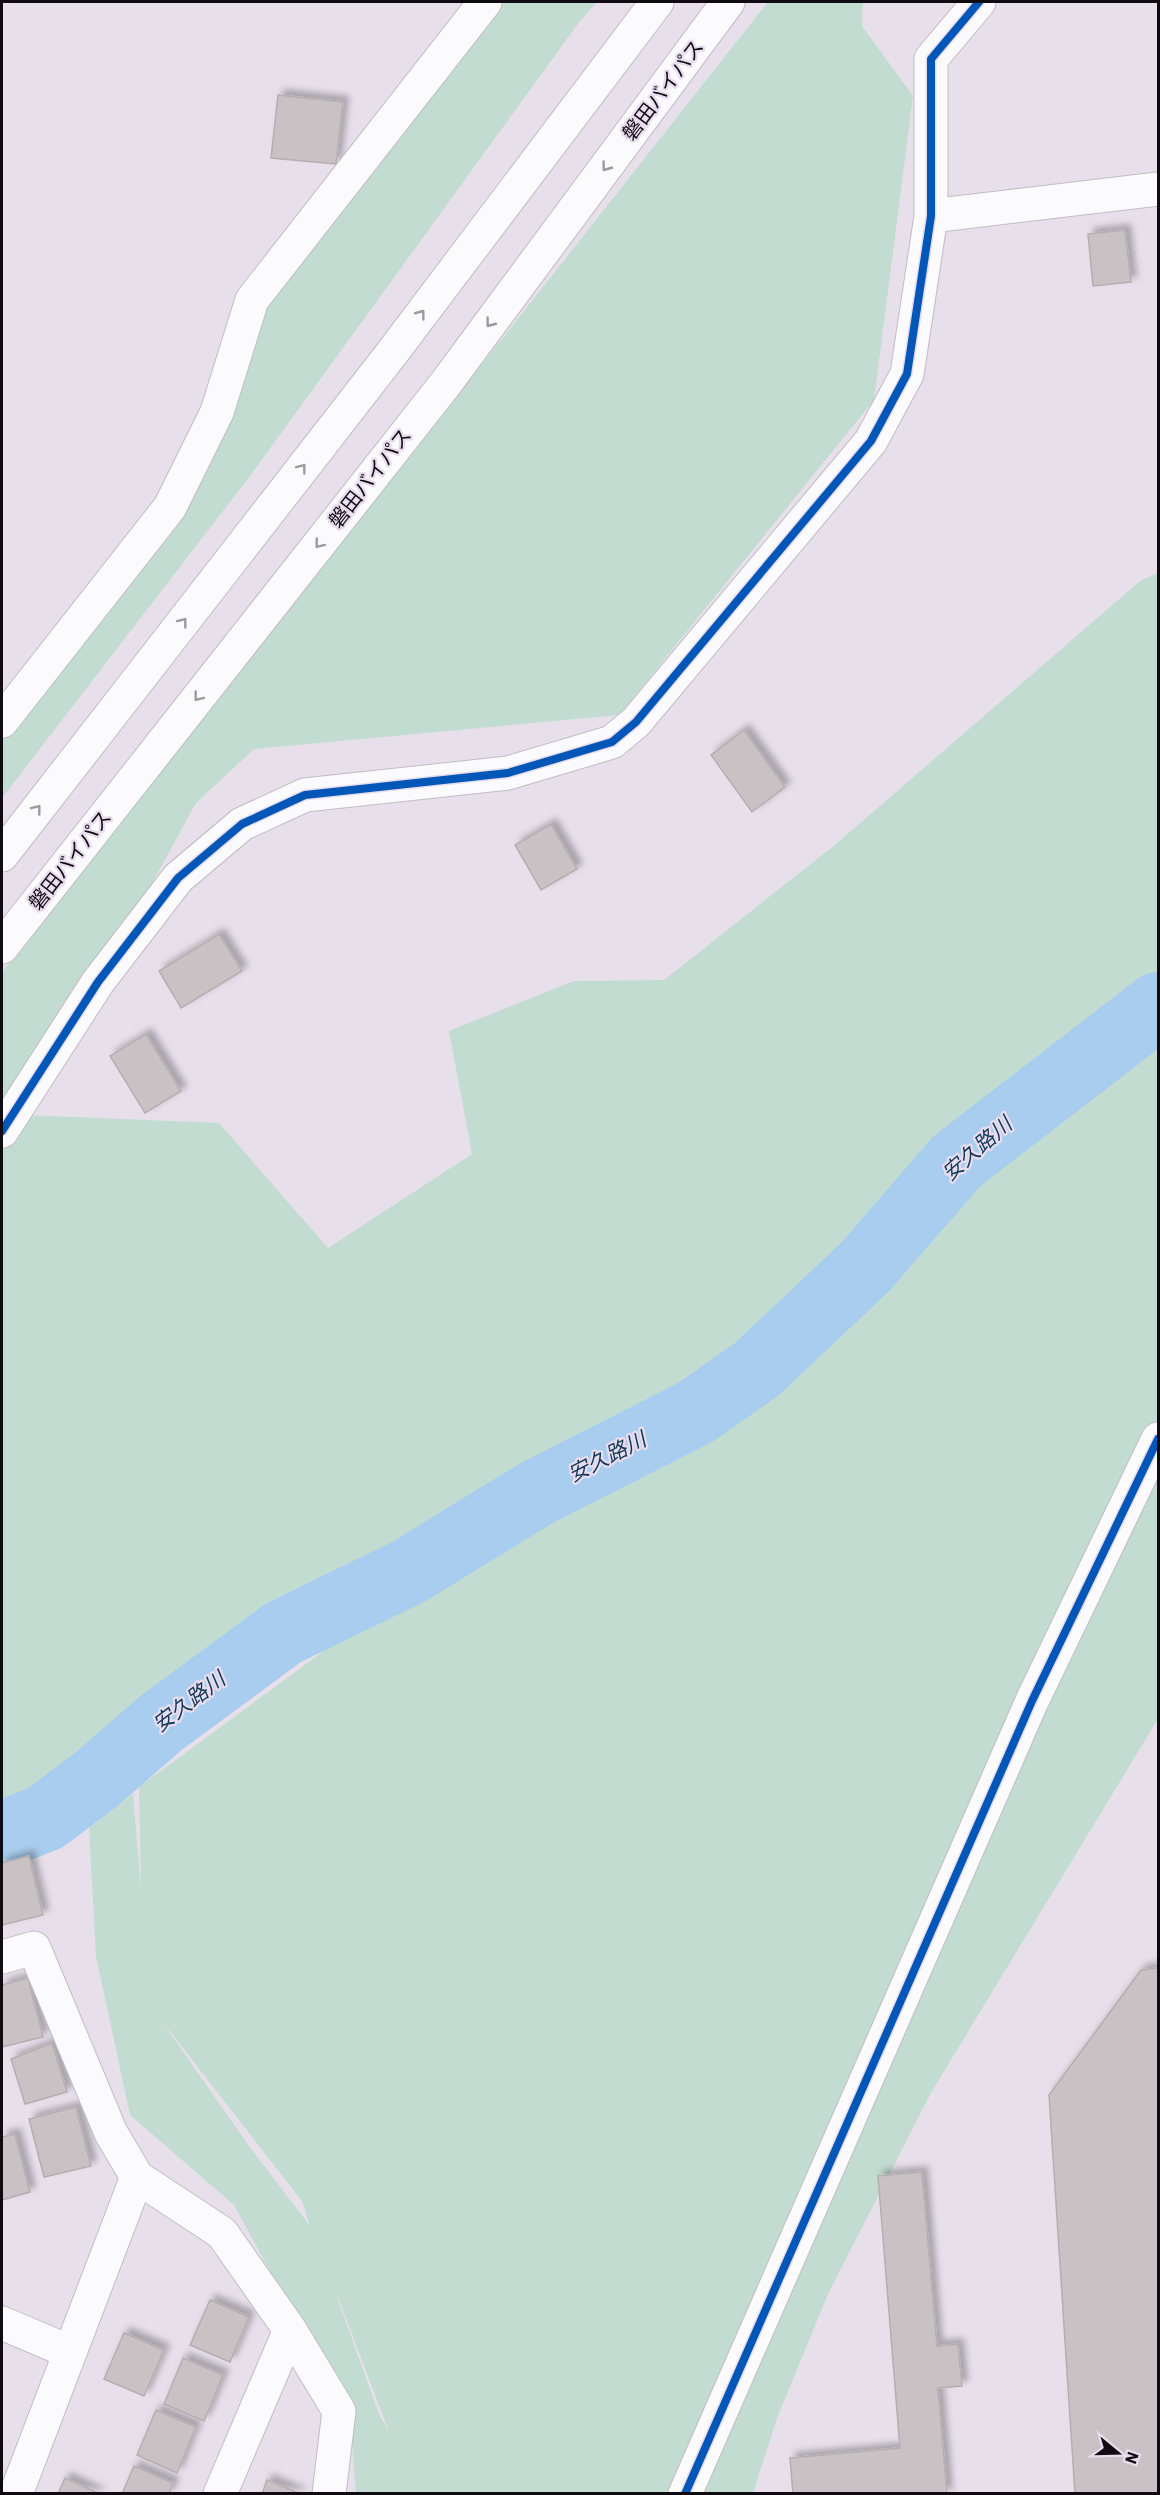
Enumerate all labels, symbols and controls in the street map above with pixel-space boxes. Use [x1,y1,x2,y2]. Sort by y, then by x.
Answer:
street label: 磐田バイパス [616,34,709,146]
one-way arrow [602,160,613,171]
one-way arrow [414,309,425,320]
one-way arrow [486,317,497,328]
street label: 磐田バイパス [322,422,417,533]
one-way arrow [295,464,306,475]
one-way arrow [315,537,326,548]
one-way arrow [175,618,186,629]
one-way arrow [195,690,206,701]
street label: 磐田バイパス [22,804,117,915]
one-way arrow [30,805,41,816]
water label: 安久路川 [935,1109,1019,1186]
water label: 安久路川 [563,1424,652,1488]
water label: 安久路川 [146,1664,232,1738]
north arrow [1088,2423,1148,2483]
text: N [1121,2449,1144,2467]

